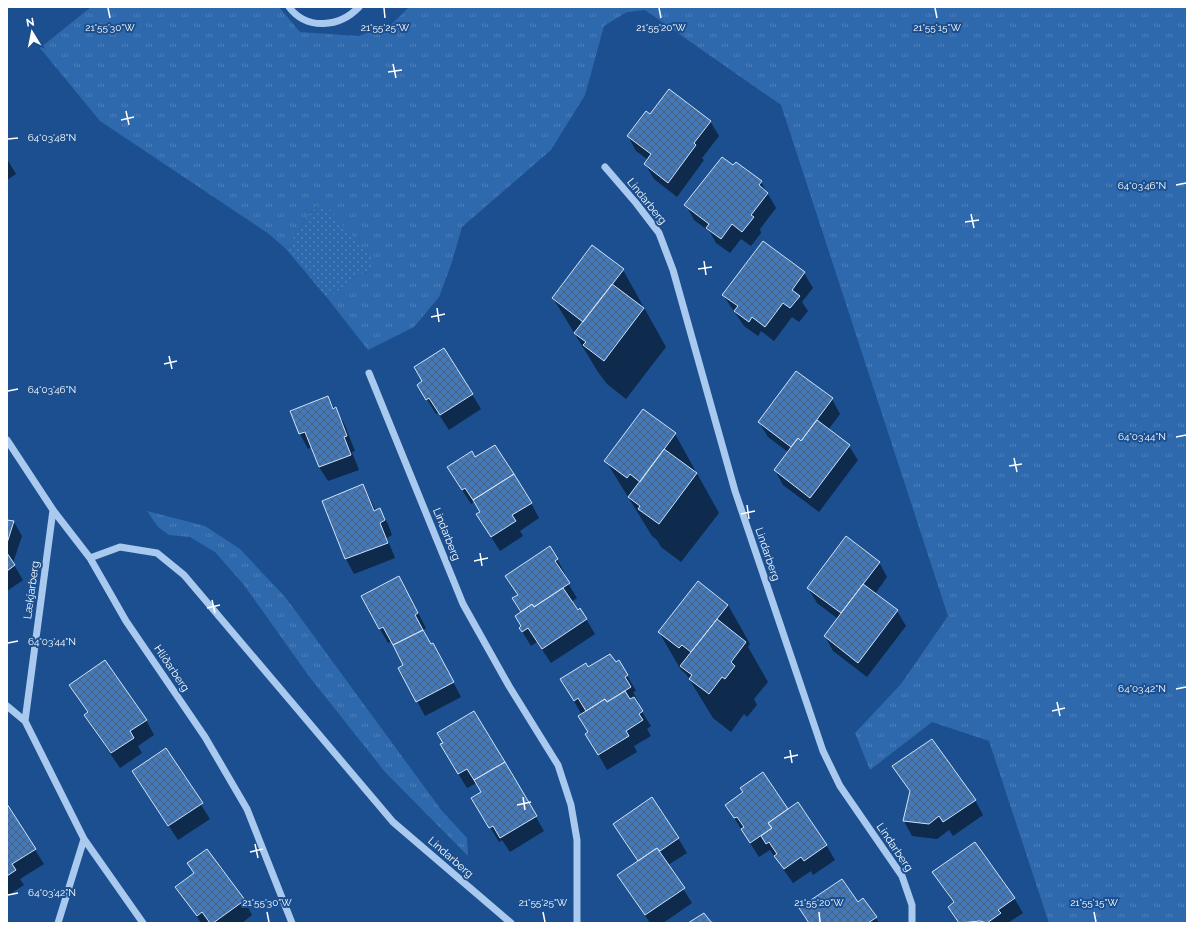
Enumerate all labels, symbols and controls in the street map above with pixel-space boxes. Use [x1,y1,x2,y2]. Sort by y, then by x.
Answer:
north arrow [12,12,52,52]
text: N [25,16,36,30]
text: 21°55'30"W [85,22,135,33]
text: 21°55'25"W [361,22,410,33]
text: 21°55'20"W [636,22,686,33]
text: 21°55'15"W [913,22,961,33]
text: 64°03'48"N [28,132,76,143]
street label: Lindarberg [624,176,669,227]
text: 64°03'46"N [1118,180,1166,191]
text: 64°03'46"N [28,384,76,395]
text: 64°03'44"N [1118,431,1166,442]
street label: Lindarberg [430,506,463,562]
street label: Lindarberg [752,526,783,583]
street label: Lækjarberg [21,560,42,620]
text: 64°03'44"N [28,636,76,647]
street label: Hlíðarberg [151,642,192,694]
text: 64°03'42"N [1118,683,1166,694]
street label: Lindarberg [874,821,916,874]
street label: Lindarberg [425,834,476,881]
text: 64°03'42"N [28,887,76,898]
text: 21°55'30"W [242,897,292,908]
text: 21°55'25"W [519,897,568,908]
text: 21°55'20"W [794,897,844,908]
text: 21°55'15"W [1070,897,1118,908]

